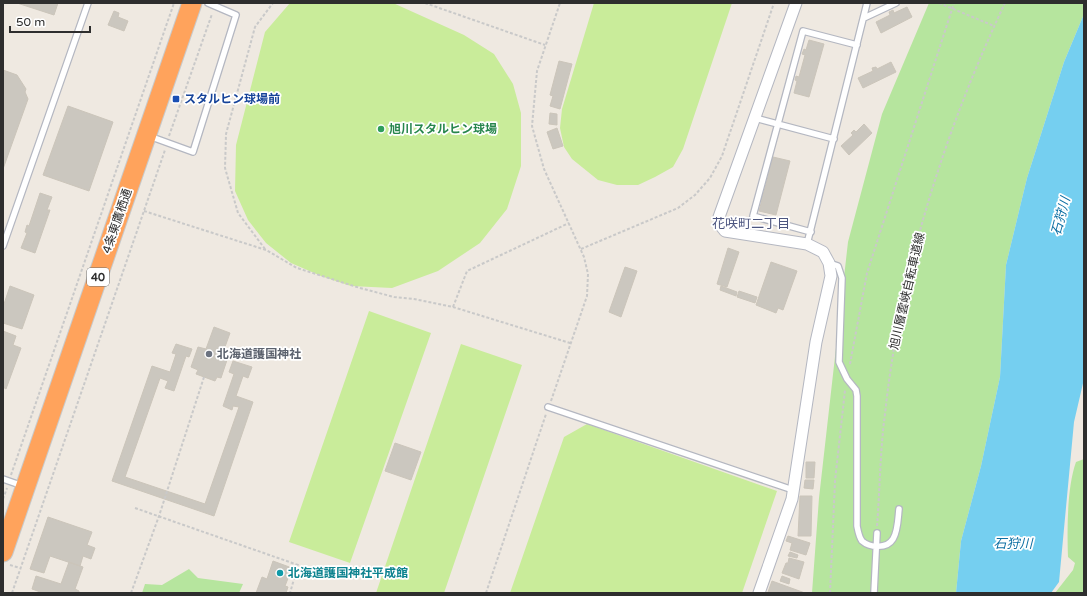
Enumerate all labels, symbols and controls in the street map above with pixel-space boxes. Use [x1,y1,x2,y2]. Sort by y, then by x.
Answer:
scale bar [10,8,90,34]
text: 50 m [16,15,45,29]
place label: スタルヒン球場前 [184,92,280,106]
marker: スタルヒン球場前 [171,94,181,104]
place label: 旭川スタルヒン球場 [389,122,497,136]
marker: 旭川スタルヒン球場 [376,124,386,134]
street label: 4条東鷹栖通 [99,187,135,255]
water label: 石狩川 [1048,193,1074,237]
district label: 花咲町二丁目 [712,216,790,232]
street label: 旭川層雲峡自転車道線 [887,231,927,351]
road number: 40 [87,268,109,286]
place label: 北海道護国神社 [217,347,301,361]
marker: 北海道護国神社 [204,349,214,359]
water label: 石狩川 [993,536,1034,552]
place label: 北海道護国神社平成館 [288,566,408,580]
marker: 北海道護国神社平成館 [275,568,285,578]

